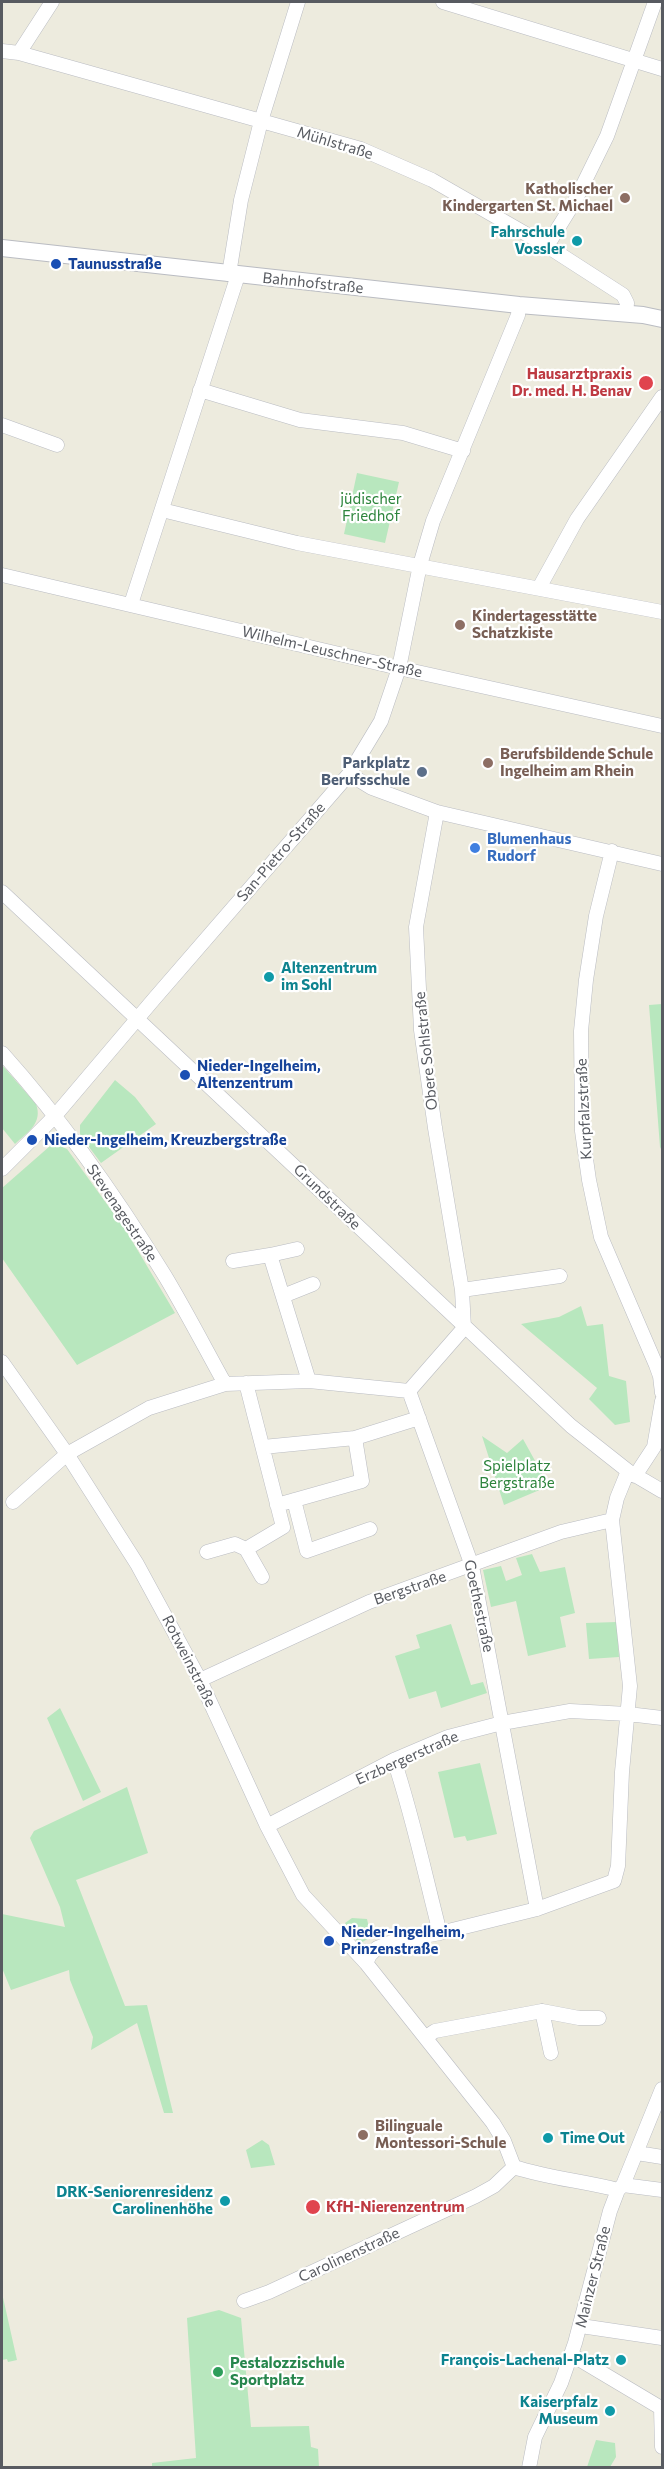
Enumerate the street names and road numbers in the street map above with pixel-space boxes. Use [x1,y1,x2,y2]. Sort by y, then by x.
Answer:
street label: Mühlstraße [295,123,375,163]
street label: Bahnhofstraße [262,269,364,297]
street label: Wilhelm-Leuschner-Straße [240,622,424,682]
street label: San-Pietro-Straße [233,799,329,905]
street label: Obere Sohlstraße [411,991,441,1111]
street label: Kurpfalzstraße [572,1058,596,1160]
street label: Stevenagestraße [83,1161,161,1265]
street label: Grundstraße [290,1161,364,1233]
street label: Goethestraße [460,1558,498,1654]
street label: Bergstraße [371,1567,449,1609]
street label: Rotweinstraße [158,1612,220,1710]
street label: Erzbergerstraße [353,1727,461,1789]
street label: Carolinenstraße [296,2224,402,2286]
street label: Mainzer Straße [572,2224,614,2330]

